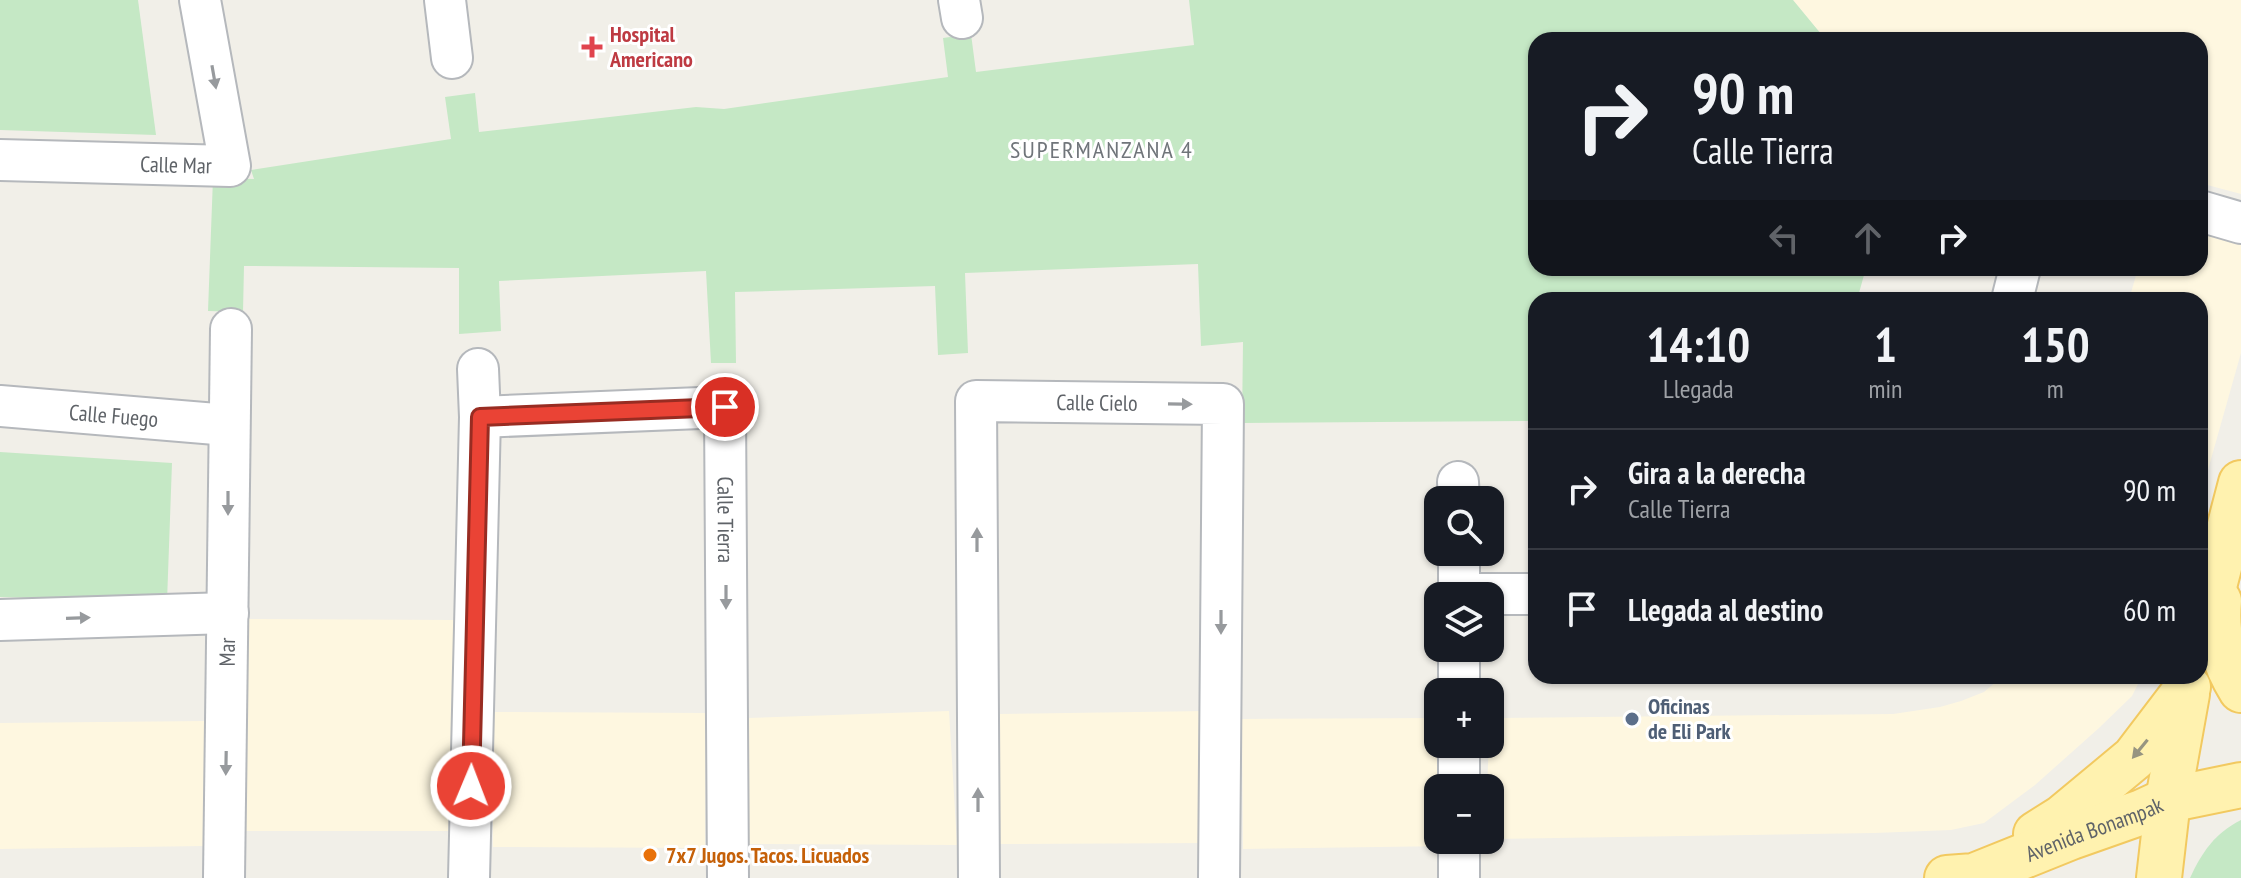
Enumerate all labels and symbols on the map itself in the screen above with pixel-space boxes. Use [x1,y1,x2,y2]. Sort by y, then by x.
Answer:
place label: Hospital Americano [609,20,693,73]
marker: Hospital Americano [581,36,603,58]
one-way arrow [209,65,221,90]
district label: SUPERMANZANA 4 [1010,134,1194,165]
street label: Calle Mar [140,150,212,180]
pin [691,373,759,441]
street label: Calle Cielo [1056,388,1138,417]
one-way arrow [1168,397,1193,410]
street label: Calle Fuego [68,398,159,433]
street label: Calle Tierra [711,476,740,563]
one-way arrow [222,491,234,516]
one-way arrow [971,527,983,552]
one-way arrow [720,585,732,610]
one-way arrow [1215,610,1227,635]
one-way arrow [66,611,91,624]
street label: Mar [213,637,241,667]
place label: Oficinas de Eli Park [1648,692,1732,745]
marker: Oficinas de Eli Park [1623,710,1641,728]
one-way arrow [2133,739,2149,759]
position arrow [429,744,513,828]
one-way arrow [220,751,232,776]
one-way arrow [972,787,984,812]
street label: Avenida Bonampak [2021,790,2168,868]
place label: 7x7 Jugos. Tacos. Licuados [666,841,870,869]
marker: 7x7 Jugos. Tacos. Licuados [641,846,659,864]

